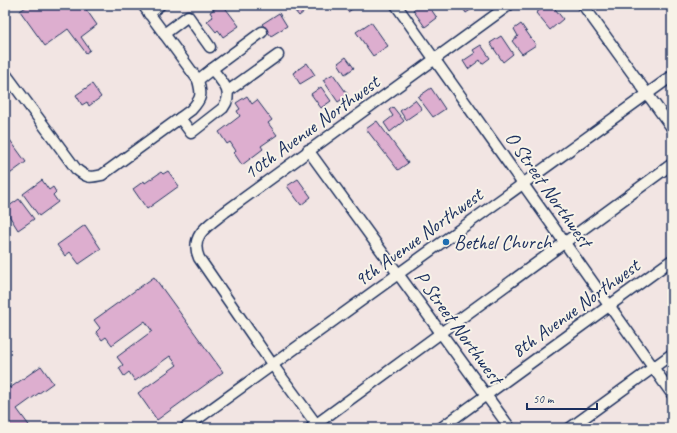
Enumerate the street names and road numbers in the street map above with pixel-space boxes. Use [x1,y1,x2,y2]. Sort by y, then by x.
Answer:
street label: 10th Avenue Northwest [238,68,386,185]
street label: O Street Northwest [500,127,600,255]
street label: 9th Avenue Northwest [349,181,489,292]
street label: 8th Avenue Northwest [506,252,646,363]
street label: P Street Northwest [409,266,510,392]

